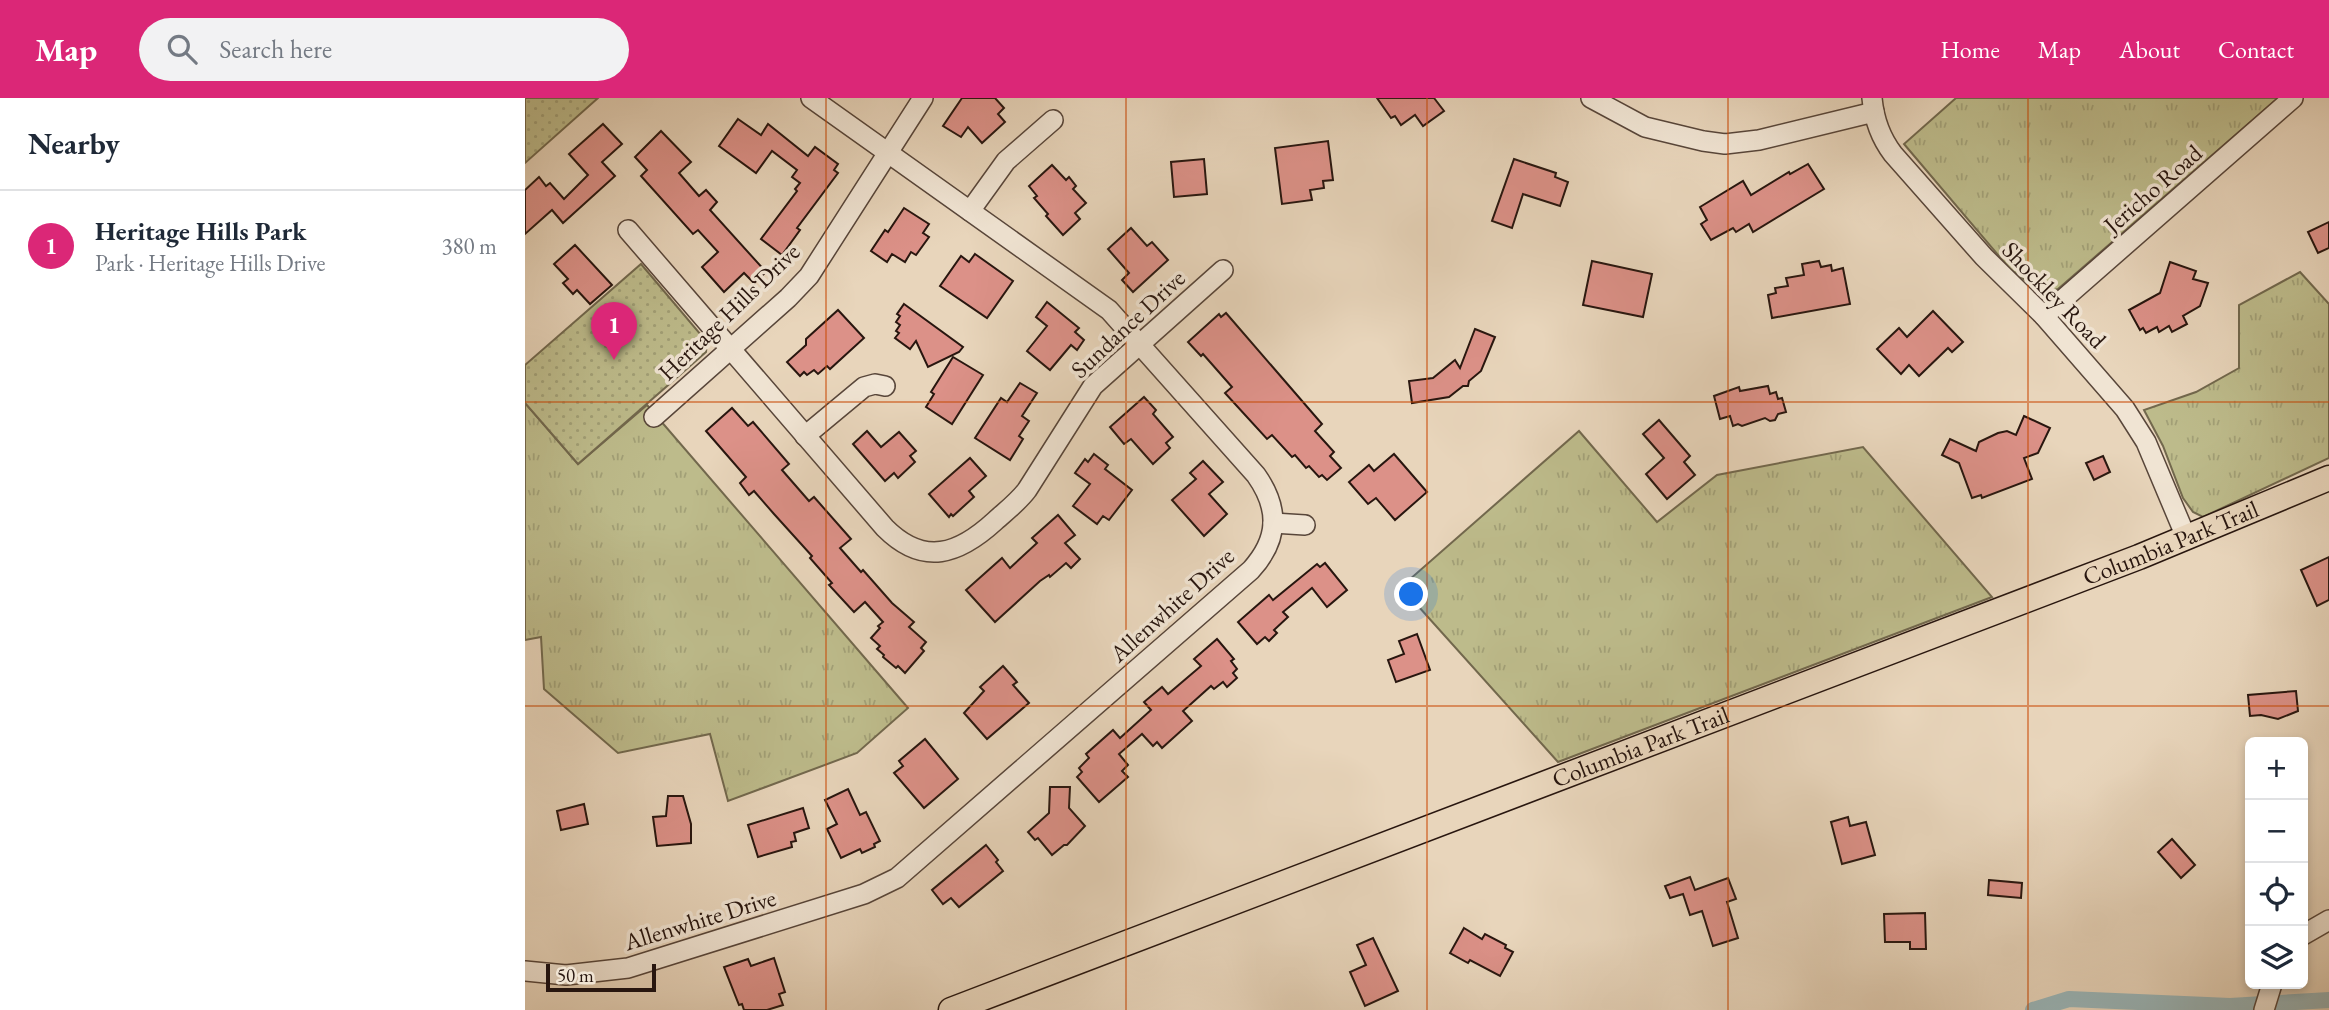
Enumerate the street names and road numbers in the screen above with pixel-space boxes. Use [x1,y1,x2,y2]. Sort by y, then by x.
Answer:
street label: Jericho Road [2096,137,2209,241]
street label: Shockley Road [1996,235,2114,355]
street label: Heritage Hills Drive [651,236,806,387]
street label: Sundance Drive [1064,263,1191,385]
street label: Columbia Park Trail [2078,493,2263,592]
street label: Allenwhite Drive [1102,541,1240,669]
street label: Columbia Park Trail [1547,699,1734,794]
street label: Allenwhite Drive [619,882,780,958]

